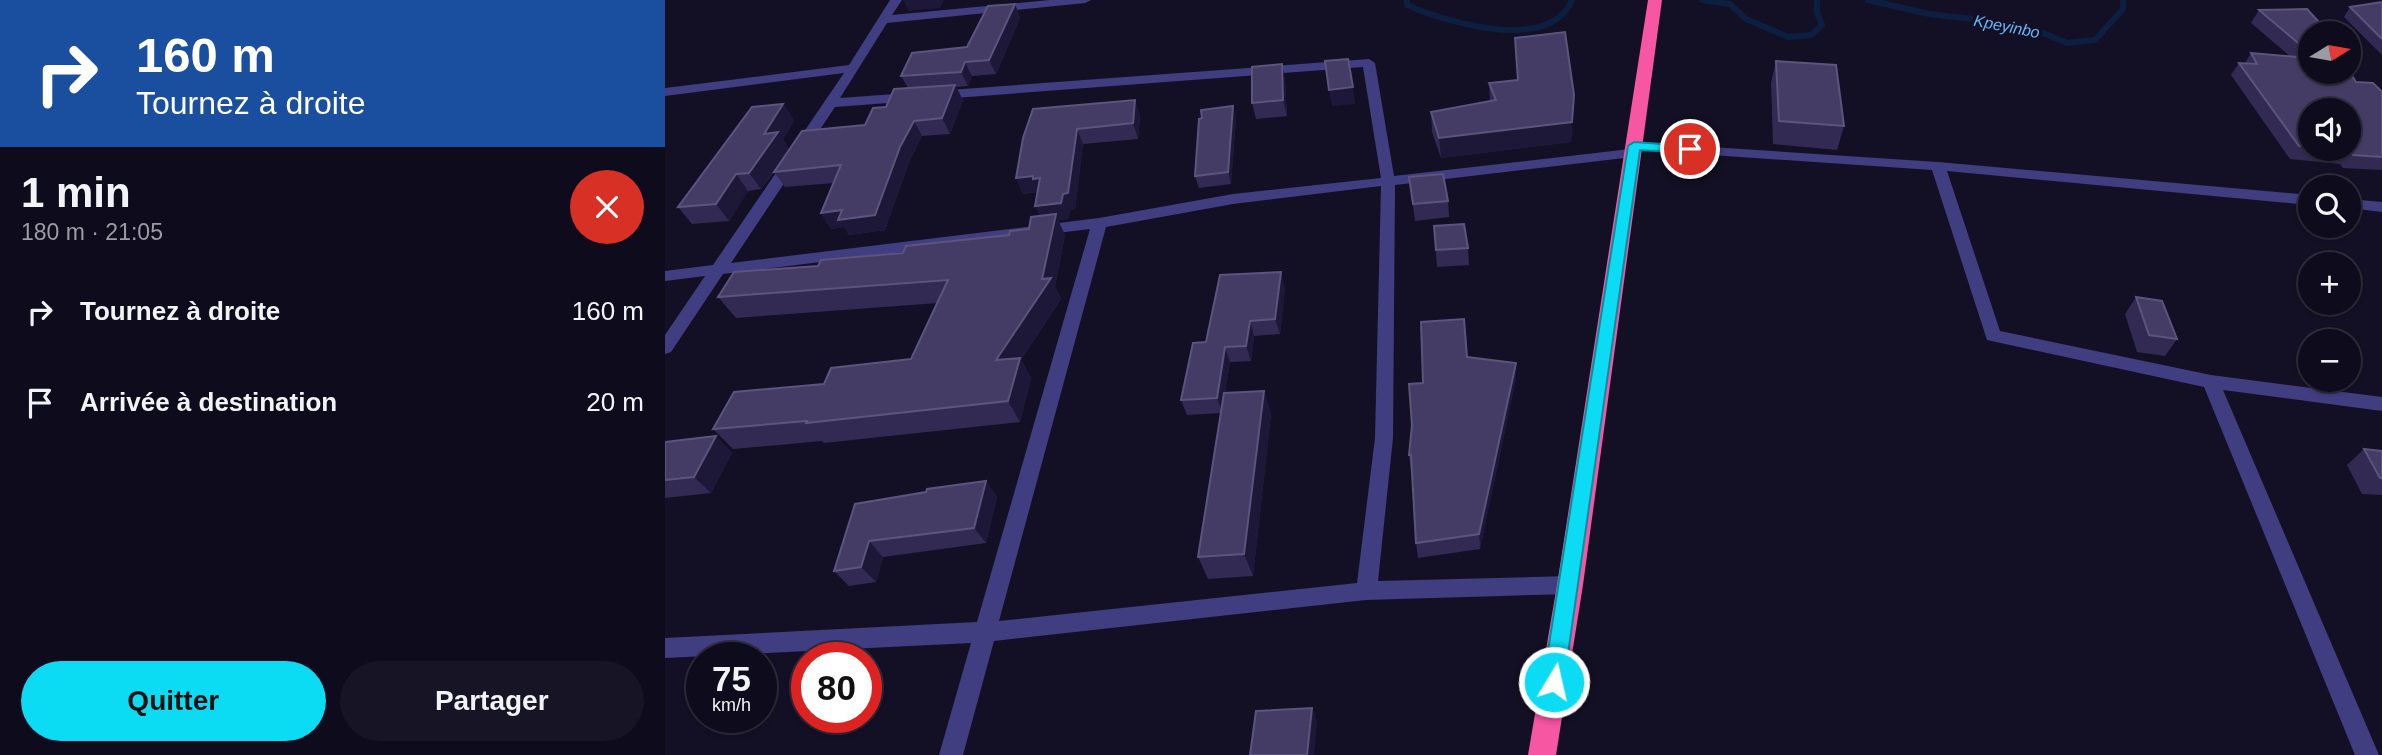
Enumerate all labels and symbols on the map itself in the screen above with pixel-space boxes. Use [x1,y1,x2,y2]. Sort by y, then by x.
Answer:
water label: Kpeyinbo [1973,12,2041,41]
north arrow [2298,21,2361,84]
pin [1660,119,1720,179]
speed limit sign: 80 [791,642,882,733]
position arrow [1517,645,1591,719]

